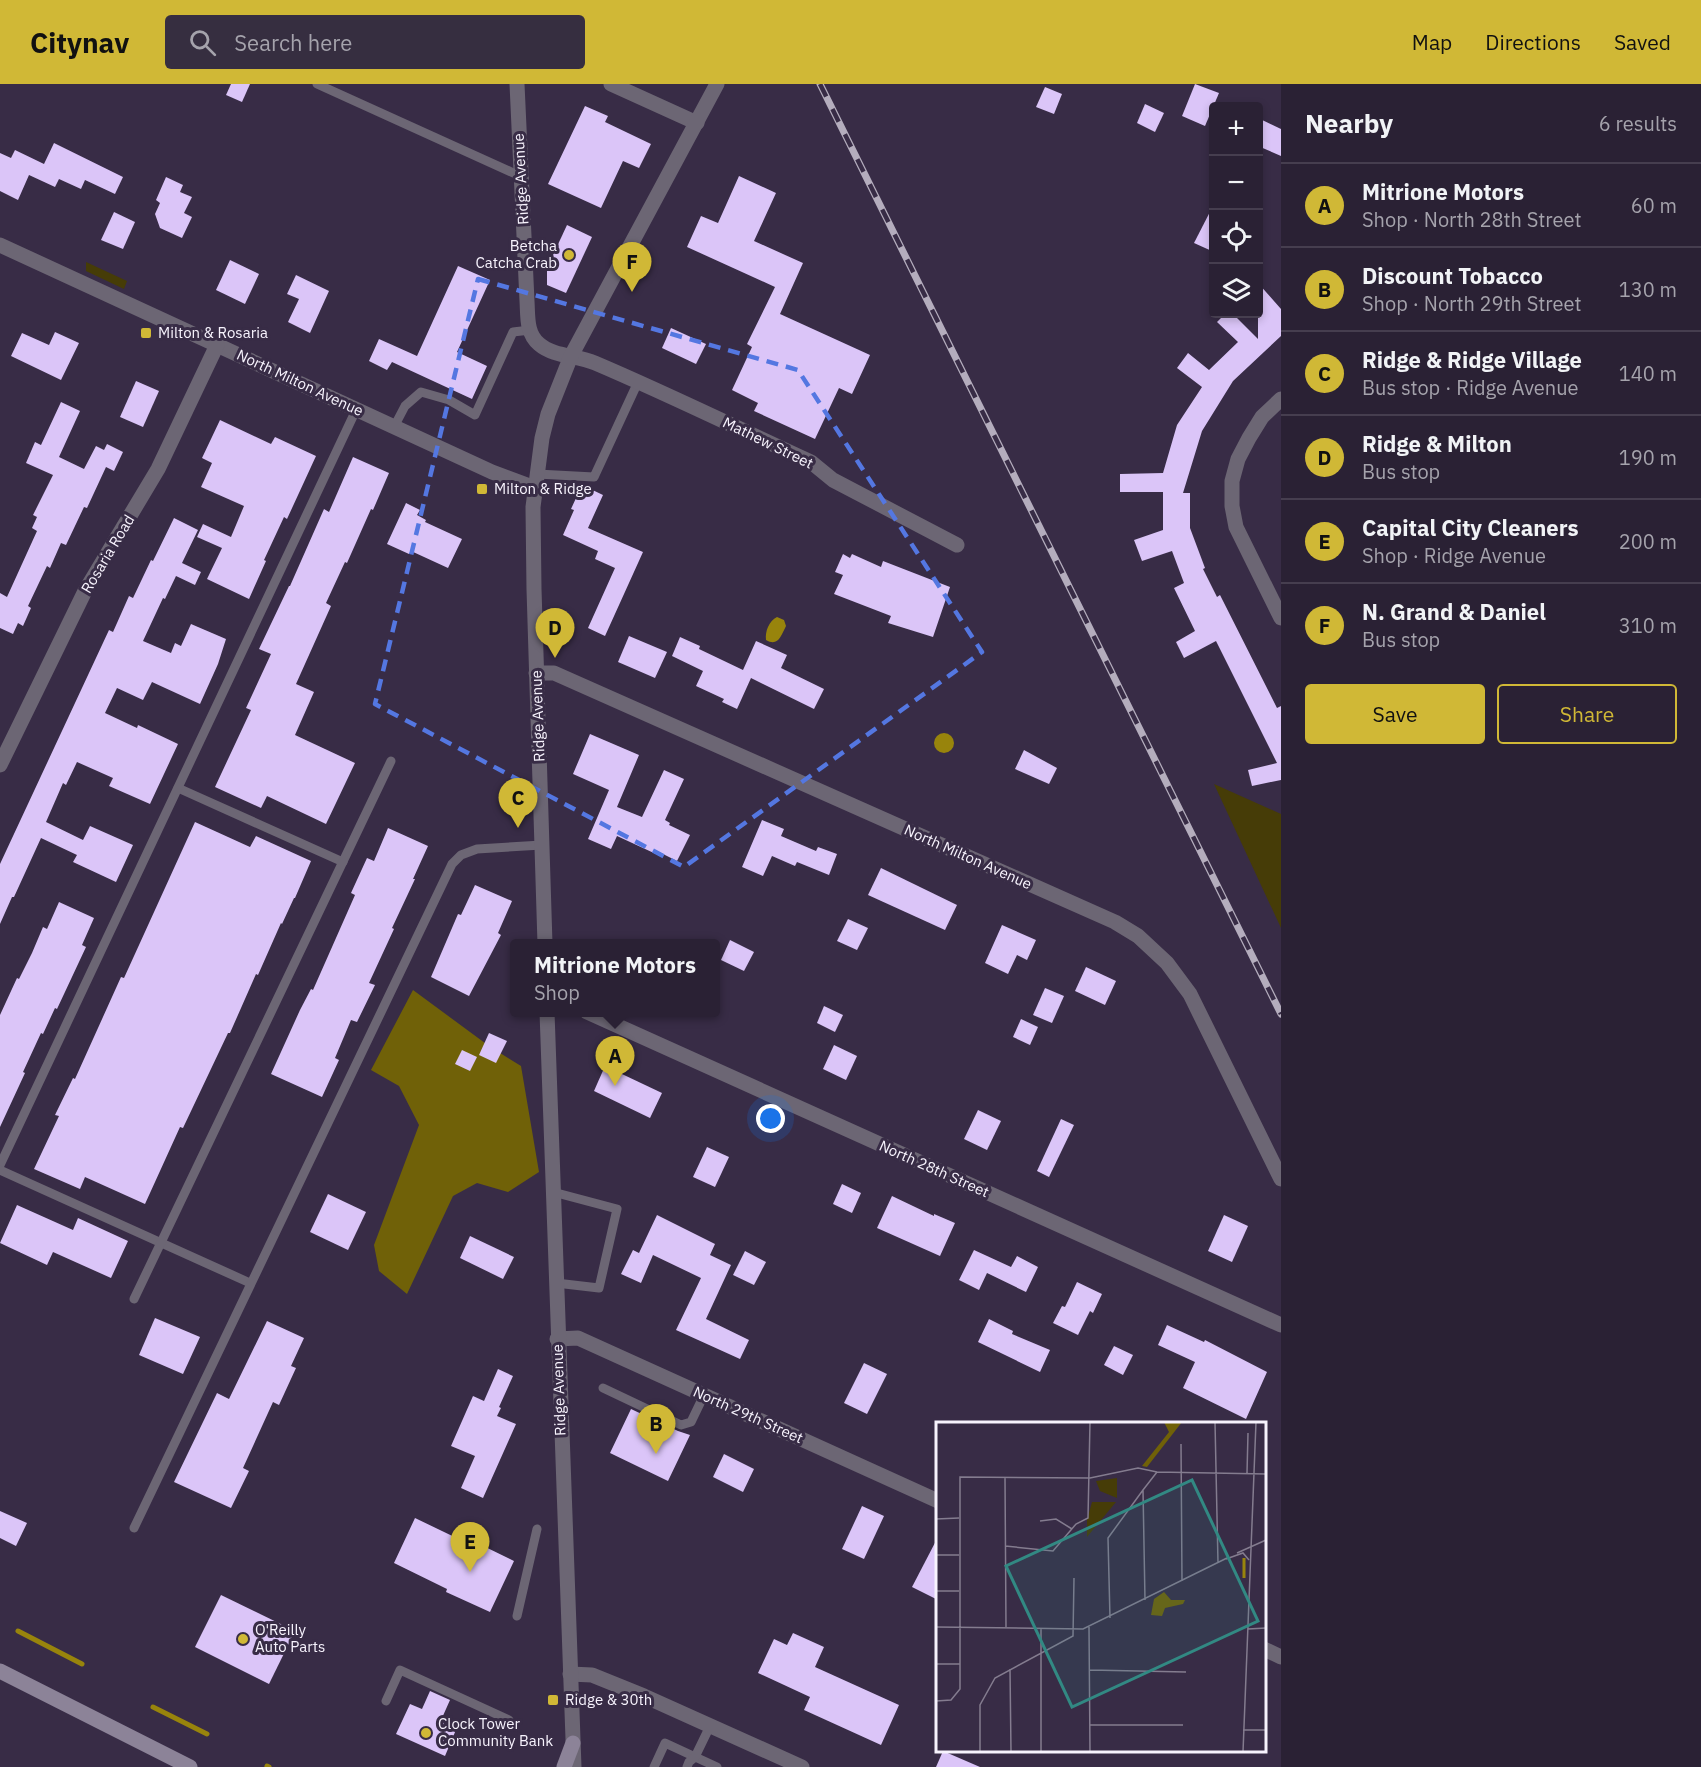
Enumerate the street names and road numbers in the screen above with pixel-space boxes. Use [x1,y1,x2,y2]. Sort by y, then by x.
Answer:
street label: Ridge Avenue [509,133,532,225]
street label: North Milton Avenue [234,345,367,420]
street label: Mathew Street [720,412,817,473]
street label: Rosaria Road [77,511,138,597]
street label: Ridge Avenue [526,670,549,762]
street label: North Milton Avenue [901,820,1035,893]
street label: North 28th Street [876,1136,992,1201]
street label: Ridge Avenue [547,1344,570,1436]
street label: North 29th Street [690,1382,806,1447]

